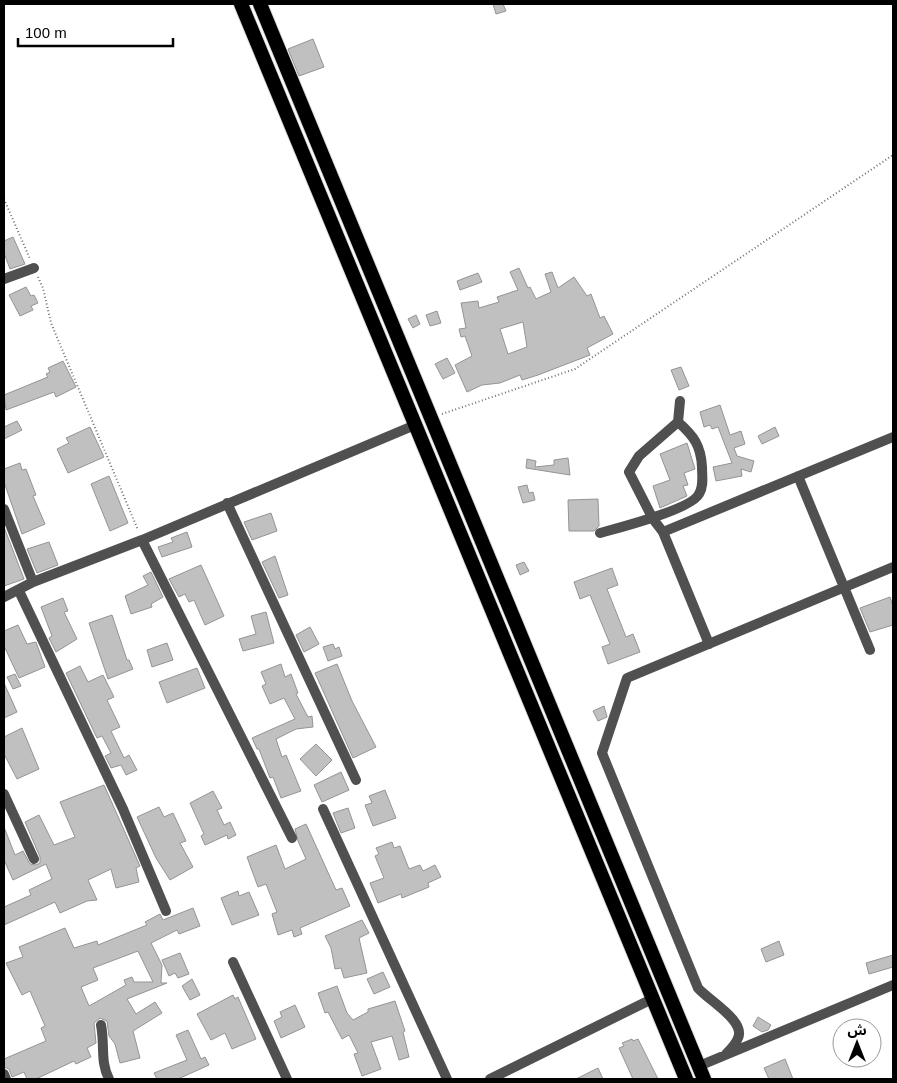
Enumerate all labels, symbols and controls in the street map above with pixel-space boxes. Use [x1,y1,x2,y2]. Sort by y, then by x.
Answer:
scale bar [18,15,172,47]
text: 100 m [25,24,67,41]
north arrow [832,1018,882,1068]
text: ش [847,1022,867,1038]

